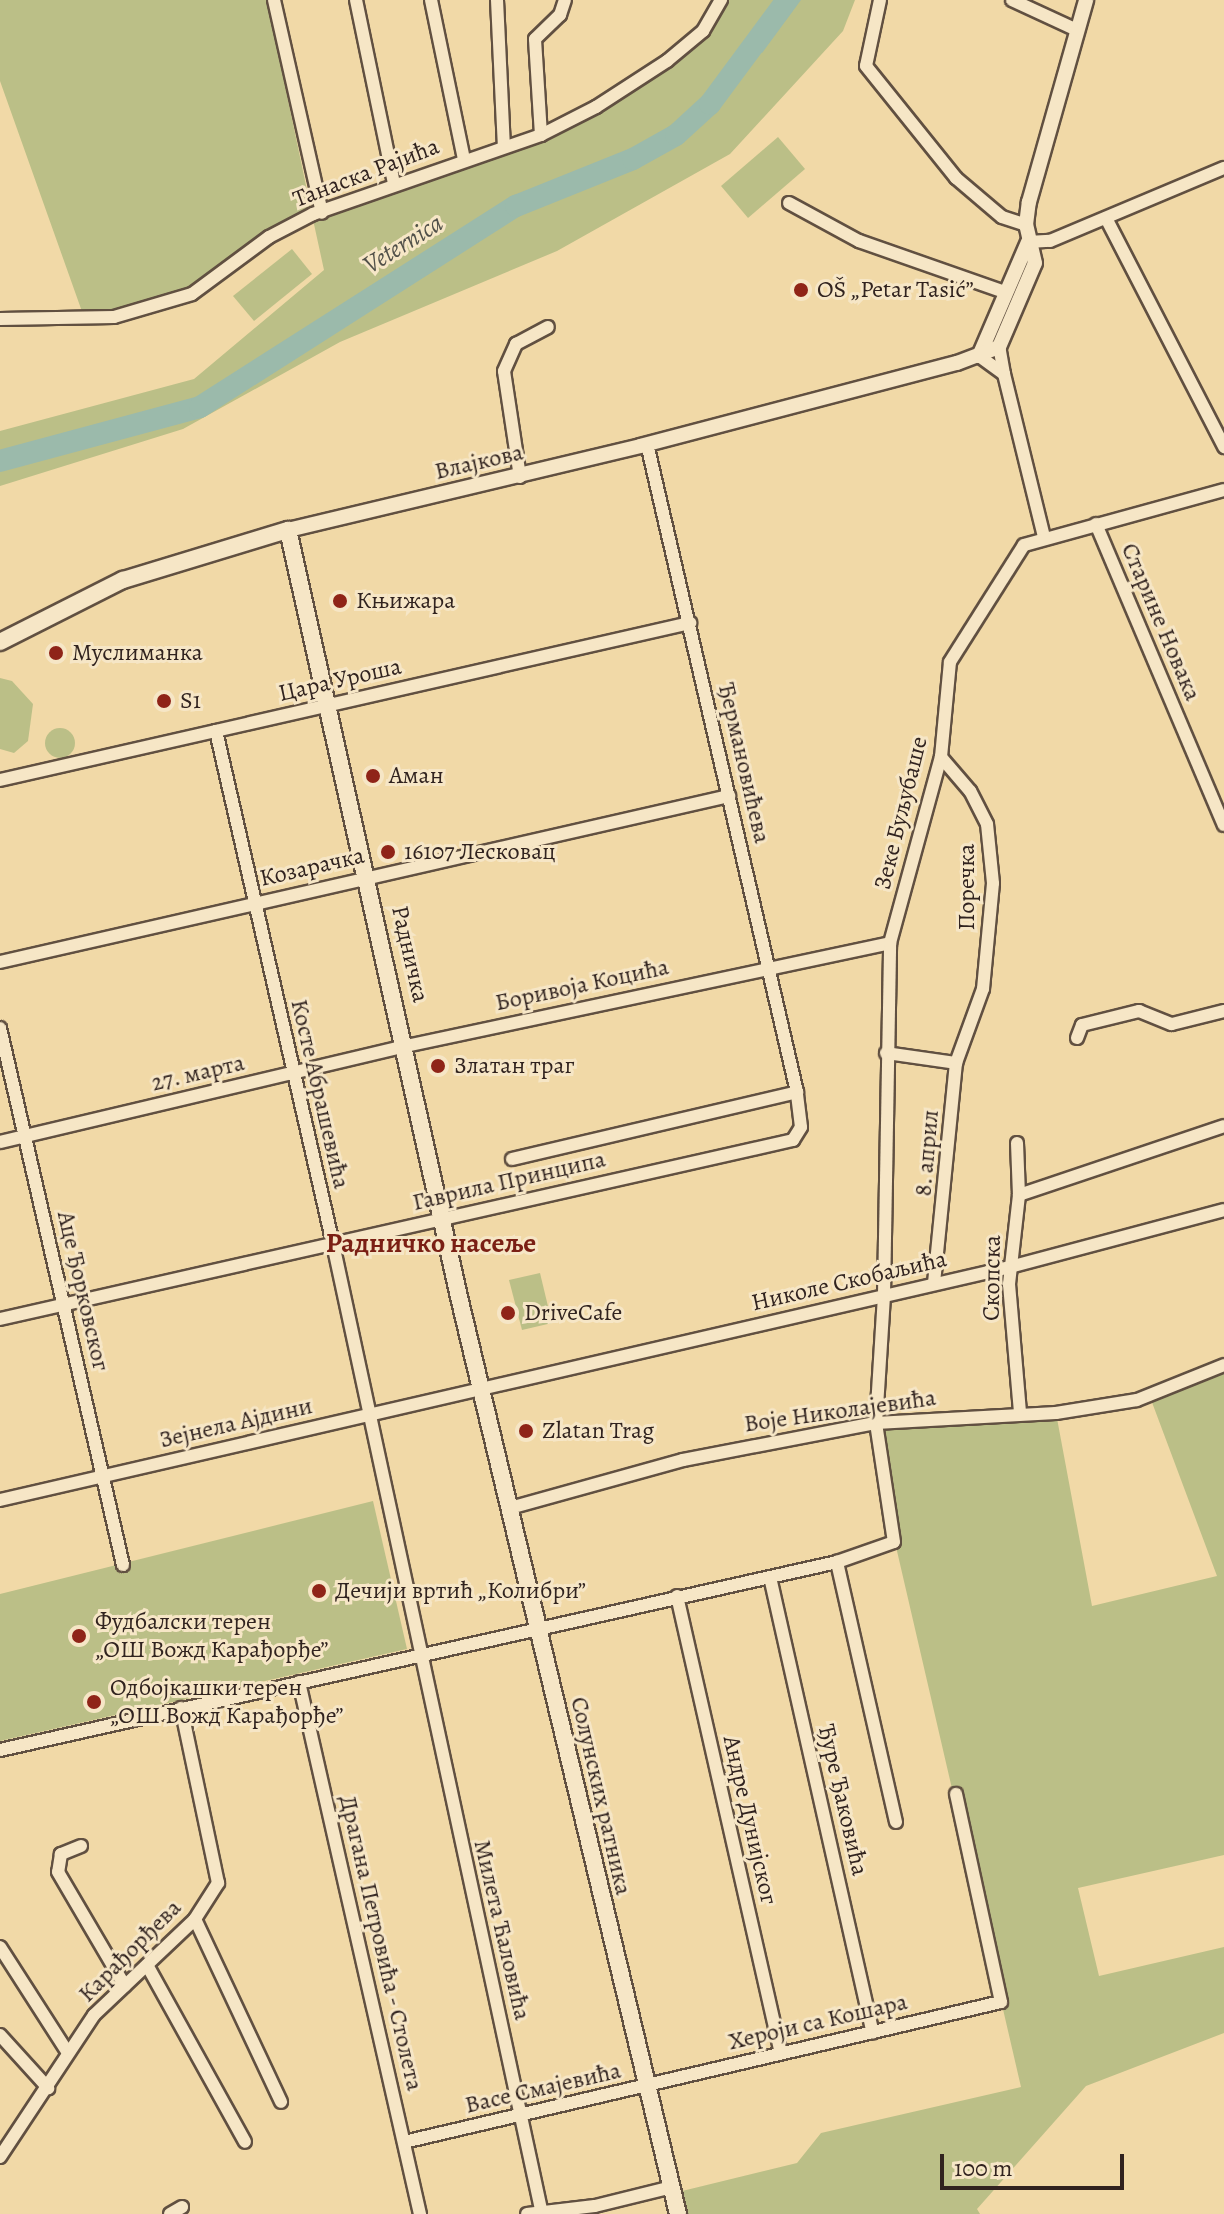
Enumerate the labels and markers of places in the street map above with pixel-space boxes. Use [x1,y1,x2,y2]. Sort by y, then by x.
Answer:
place label: OŠ „Petar Tasić” [817,276,974,304]
marker: OŠ „Petar Tasić” [792,281,810,299]
place label: Књижара [356,587,455,615]
marker: Књижара [331,592,349,610]
place label: Муслиманка [72,639,203,667]
marker: Муслиманка [47,644,65,662]
place label: S1 [180,687,201,715]
marker: S1 [155,692,173,710]
place label: Аман [389,762,444,790]
marker: Аман [364,767,382,785]
place label: 16107 Лесковац [404,838,556,866]
marker: 16107 Лесковац [379,843,397,861]
place label: Златан траг [454,1052,574,1080]
marker: Златан траг [429,1057,447,1075]
place label: DriveCafe [524,1299,622,1327]
marker: DriveCafe [499,1304,517,1322]
place label: Zlatan Trag [542,1417,654,1445]
marker: Zlatan Trag [517,1422,535,1440]
place label: Дечији вртић „Колибри” [335,1577,586,1605]
marker: Дечији вртић „Колибри” [310,1582,328,1600]
place label: Фудбалски терен „ОШ Вожд Карађорђе” [95,1608,328,1664]
marker: Фудбалски терен „ОШ Вожд Карађорђе” [70,1627,88,1645]
place label: Одбојкашки терен „ОШ Вожд Карађорђе” [110,1674,343,1730]
marker: Одбојкашки терен „ОШ Вожд Карађорђе” [85,1693,103,1711]

